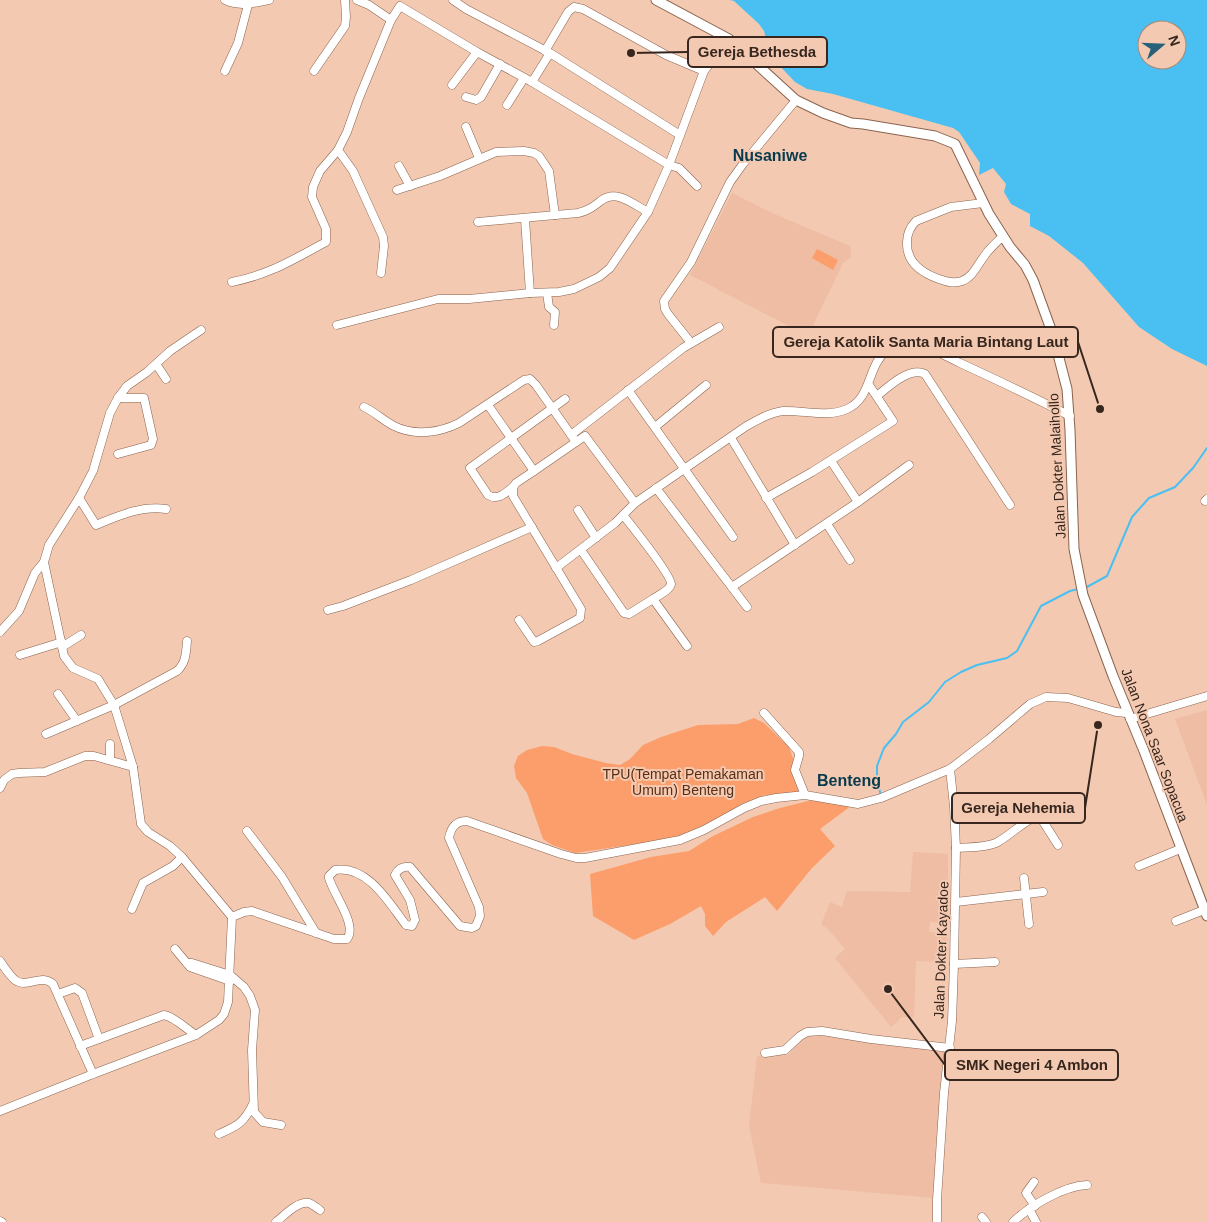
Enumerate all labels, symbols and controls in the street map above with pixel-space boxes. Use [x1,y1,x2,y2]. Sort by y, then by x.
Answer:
north arrow [1137,20,1187,70]
text: N [1165,33,1184,48]
callout: Gereja Bethesda [688,37,827,67]
text: Gereja Bethesda [698,43,817,60]
district label: Nusaniwe [733,147,807,164]
callout: Gereja Katolik Santa Maria Bintang Laut [773,327,1078,357]
text: Gereja Katolik Santa Maria Bintang Laut [783,333,1069,350]
street label: Jalan Dokter Malaihollo [1045,393,1069,539]
street label: Jalan Nona Saar Sopacua [1118,666,1192,824]
park label: TPU(Tempat Pemakaman Umum) Benteng [602,766,764,798]
district label: Benteng [817,772,881,789]
callout: Gereja Nehemia [952,793,1085,823]
text: Gereja Nehemia [961,799,1075,816]
street label: Jalan Dokter Kayadoe [931,881,951,1019]
callout: SMK Negeri 4 Ambon [945,1050,1118,1080]
text: SMK Negeri 4 Ambon [956,1056,1108,1073]

